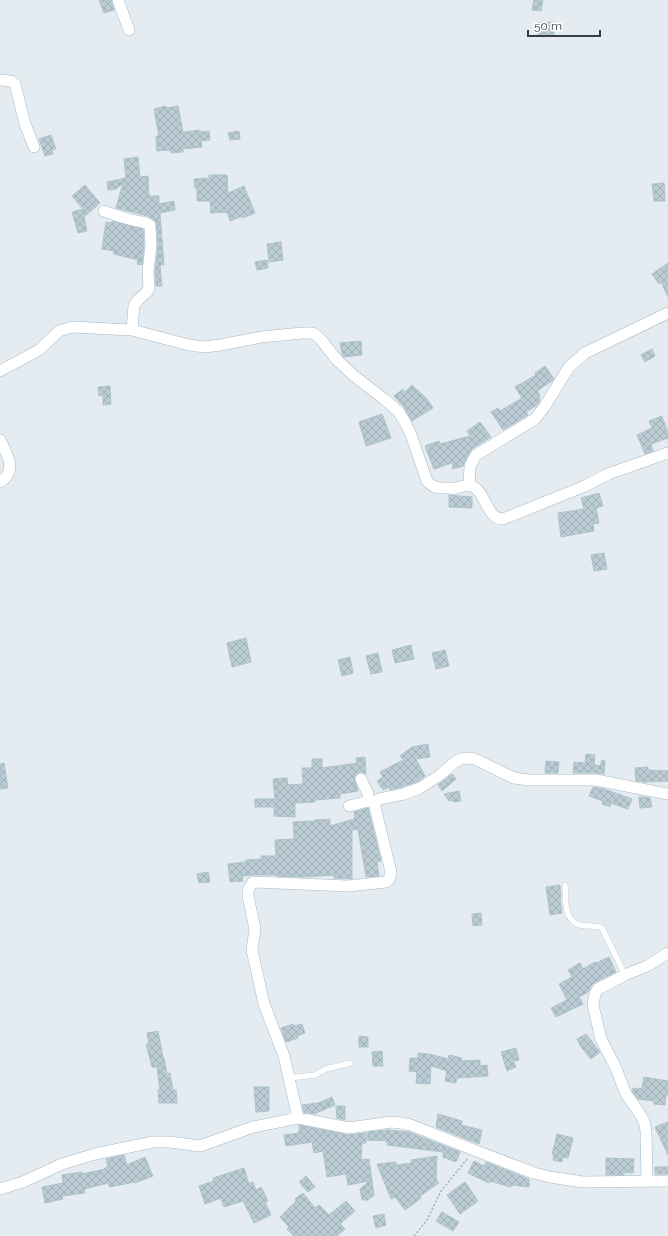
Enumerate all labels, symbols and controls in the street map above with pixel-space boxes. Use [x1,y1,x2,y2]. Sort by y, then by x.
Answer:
scale bar [528,12,600,38]
text: 50 m [534,19,562,33]

